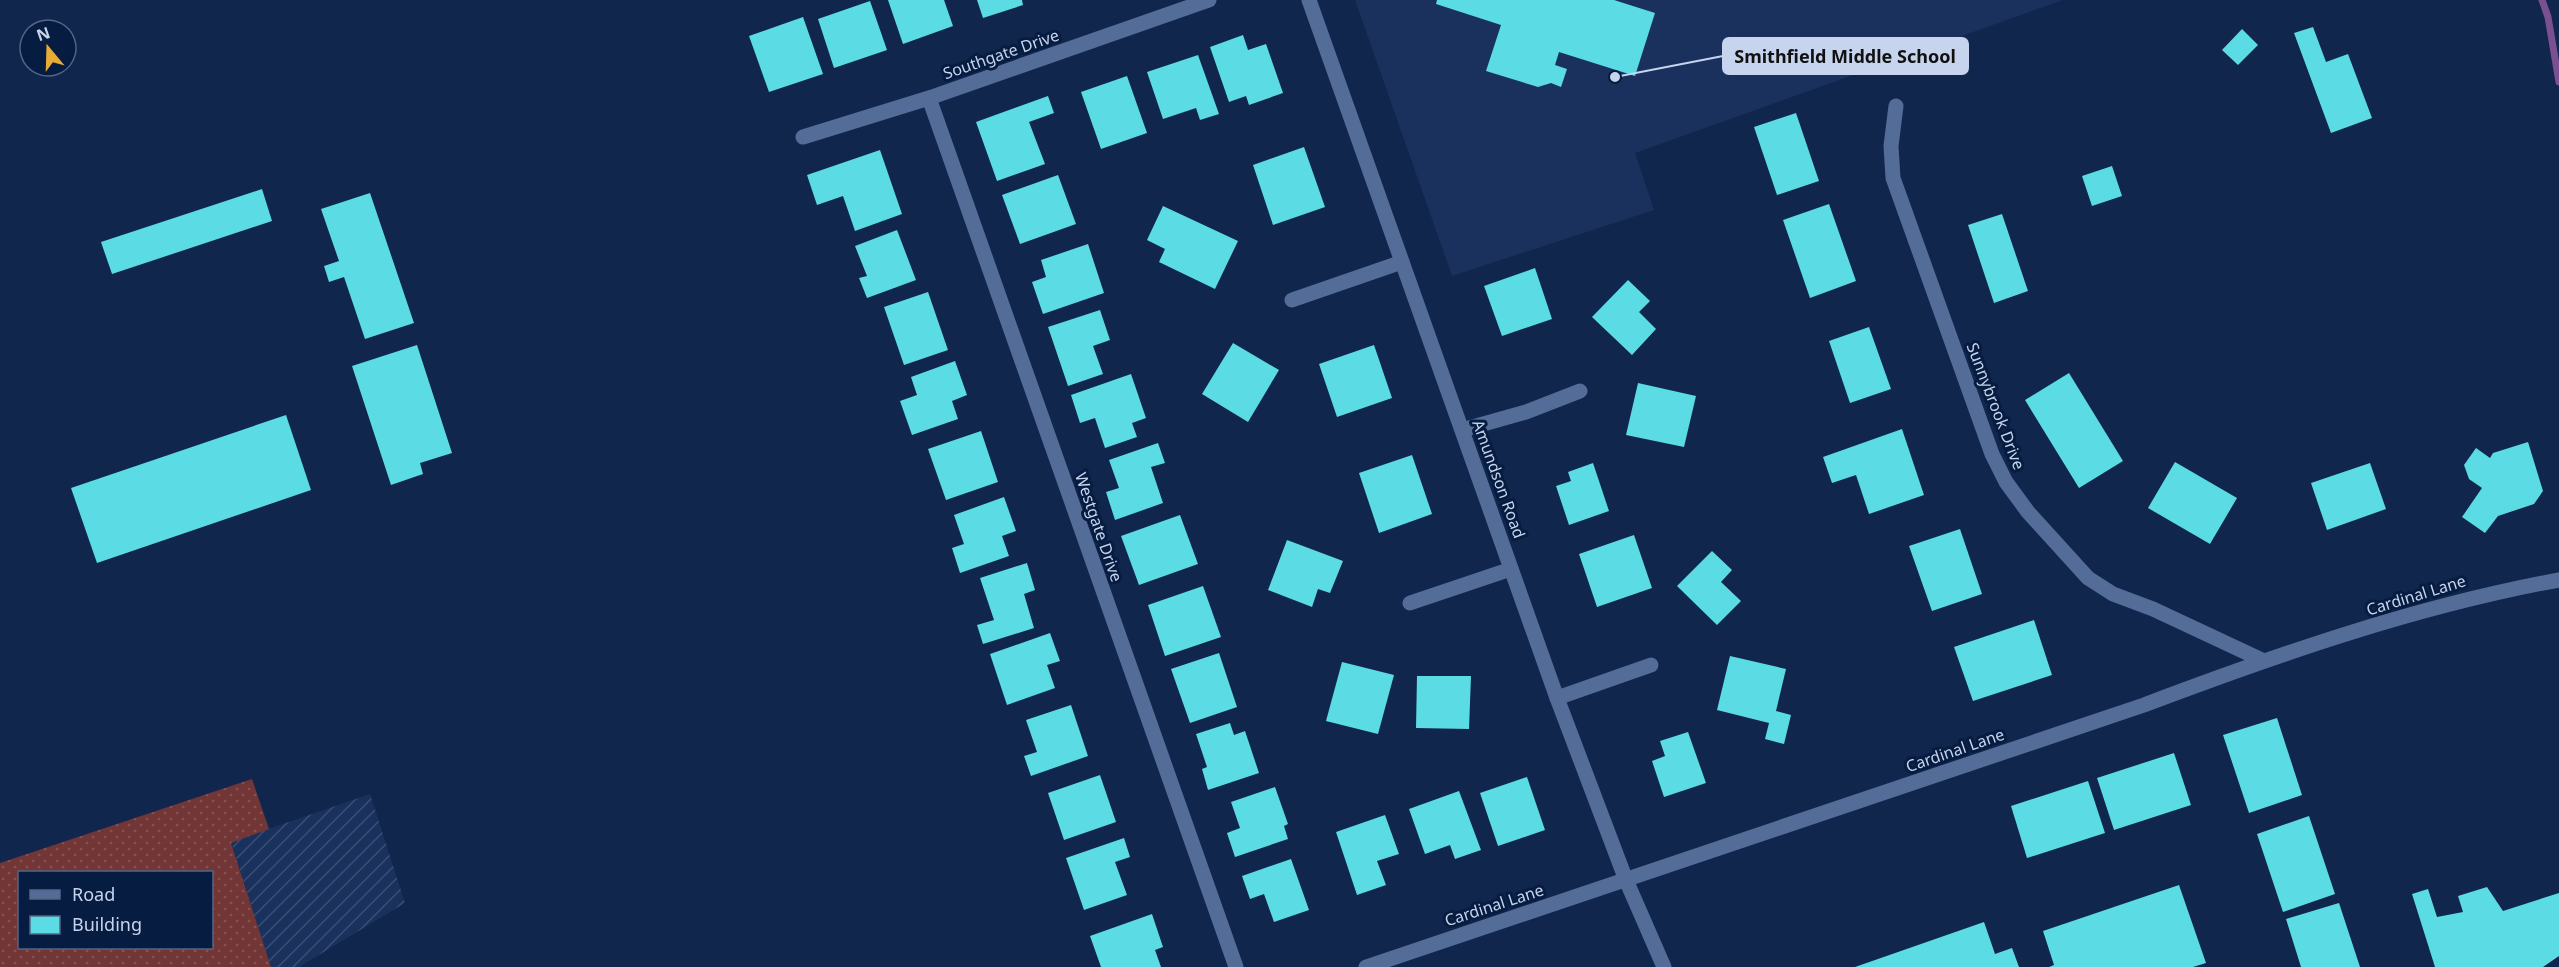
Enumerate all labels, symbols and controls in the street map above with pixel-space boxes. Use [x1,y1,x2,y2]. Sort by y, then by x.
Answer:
north arrow [18,18,78,78]
text: N [33,21,53,46]
street label: Southgate Drive [940,24,1062,84]
callout: Smithfield Middle School [1723,38,1968,74]
text: Smithfield Middle School [1734,44,1956,68]
street label: Sunnybrook Drive [1962,339,2030,473]
street label: Amundson Road [1467,417,1531,541]
street label: Westgate Drive [1070,469,1128,585]
street label: Cardinal Lane [2364,569,2468,621]
street label: Cardinal Lane [1903,723,2007,777]
legend [18,871,213,949]
street label: Cardinal Lane [1442,879,1546,931]
text: Road [72,882,115,906]
text: Building [72,912,142,936]

